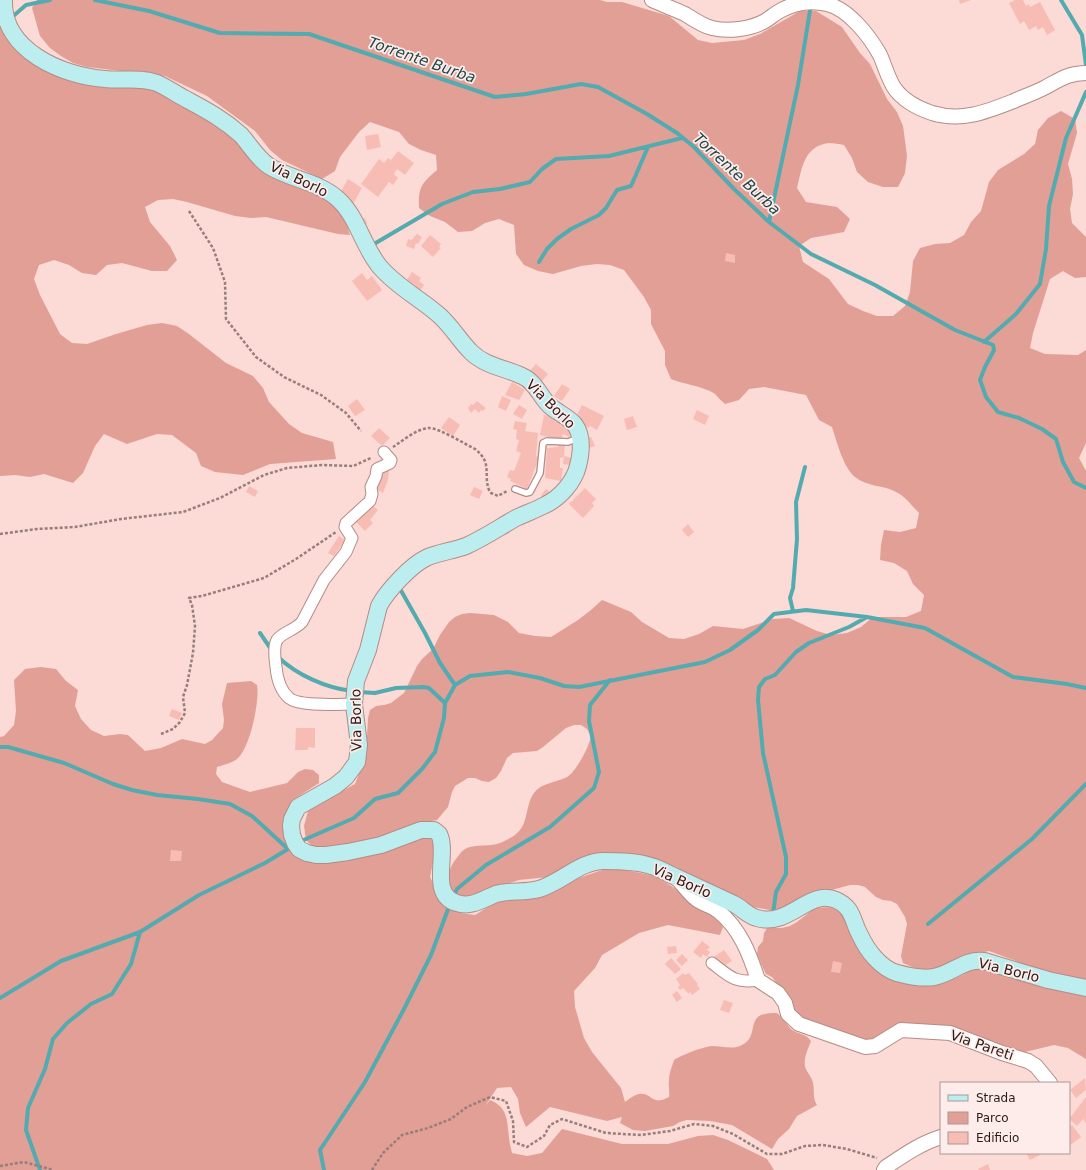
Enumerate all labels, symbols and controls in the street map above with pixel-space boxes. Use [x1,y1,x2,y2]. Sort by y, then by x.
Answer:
water label: Torrente Burba [366,33,478,87]
water label: Torrente Burba [690,129,784,219]
street label: Via Borlo [267,158,331,200]
street label: Via Borlo [523,376,579,432]
street label: Via Borlo [347,689,365,751]
street label: Via Borlo [650,861,714,901]
street label: Via Borlo [977,955,1041,985]
street label: Via Pareti [948,1027,1016,1063]
legend [940,1082,1070,1154]
text: Strada [976,1091,1016,1105]
text: Parco [976,1111,1009,1125]
text: Edificio [976,1131,1019,1145]

